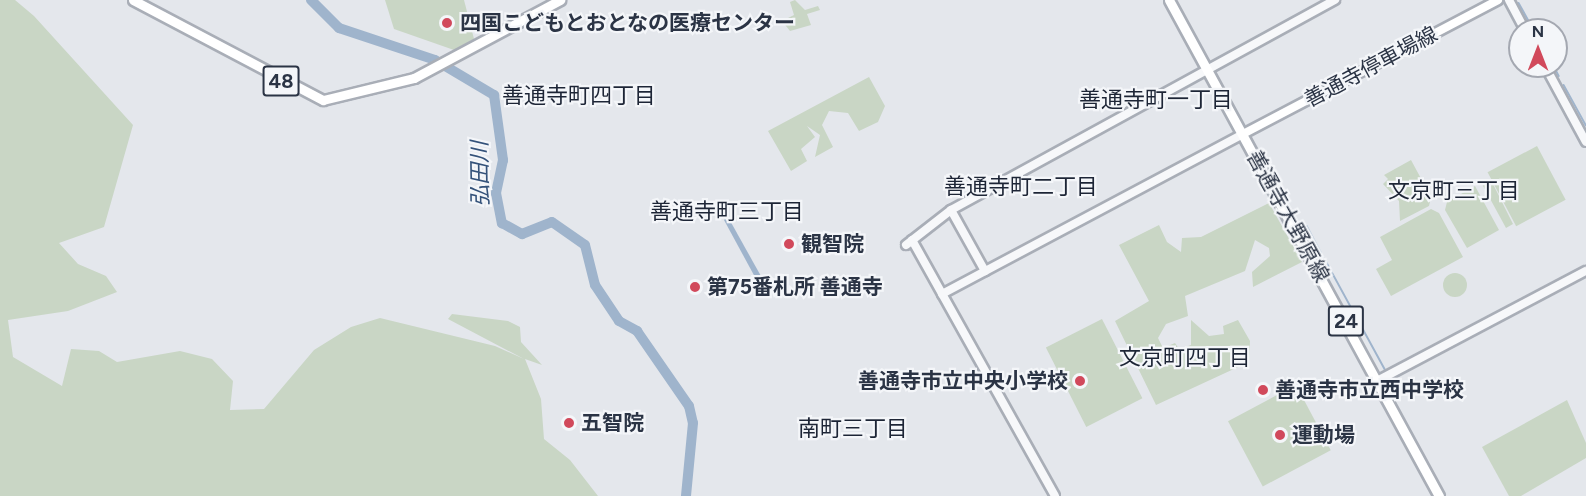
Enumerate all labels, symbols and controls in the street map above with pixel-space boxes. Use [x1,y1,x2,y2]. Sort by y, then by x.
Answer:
place label: 四国こどもとおとなの医療センター [460,10,796,36]
marker: 四国こどもとおとなの医療センター [438,14,456,32]
north arrow [1508,18,1568,78]
street label: 善通寺停車場線 [1300,21,1442,113]
text: N [1532,22,1544,41]
road number: 48 [262,64,300,98]
district label: 善通寺町四丁目 [502,83,656,109]
district label: 善通寺町一丁目 [1079,87,1233,113]
water label: 弘田川 [466,141,494,207]
street label: 善通寺大野原線 [1241,146,1335,286]
district label: 善通寺町二丁目 [944,174,1098,200]
district label: 文京町三丁目 [1388,178,1520,204]
district label: 善通寺町三丁目 [650,199,804,225]
place label: 観智院 [801,231,864,257]
marker: 観智院 [782,237,796,251]
place label: 第75番札所 善通寺 [707,274,883,300]
marker: 第75番札所 善通寺 [688,280,702,294]
road number: 24 [1326,304,1366,338]
district label: 文京町四丁目 [1119,345,1251,371]
place label: 善通寺市立中央小学校 [858,368,1068,394]
marker: 善通寺市立中央小学校 [1073,374,1087,388]
place label: 善通寺市立西中学校 [1275,377,1464,403]
marker: 善通寺市立西中学校 [1256,383,1270,397]
place label: 五智院 [581,410,644,436]
marker: 五智院 [562,416,576,430]
district label: 南町三丁目 [798,416,908,442]
place label: 運動場 [1292,422,1355,448]
marker: 運動場 [1273,428,1287,442]

